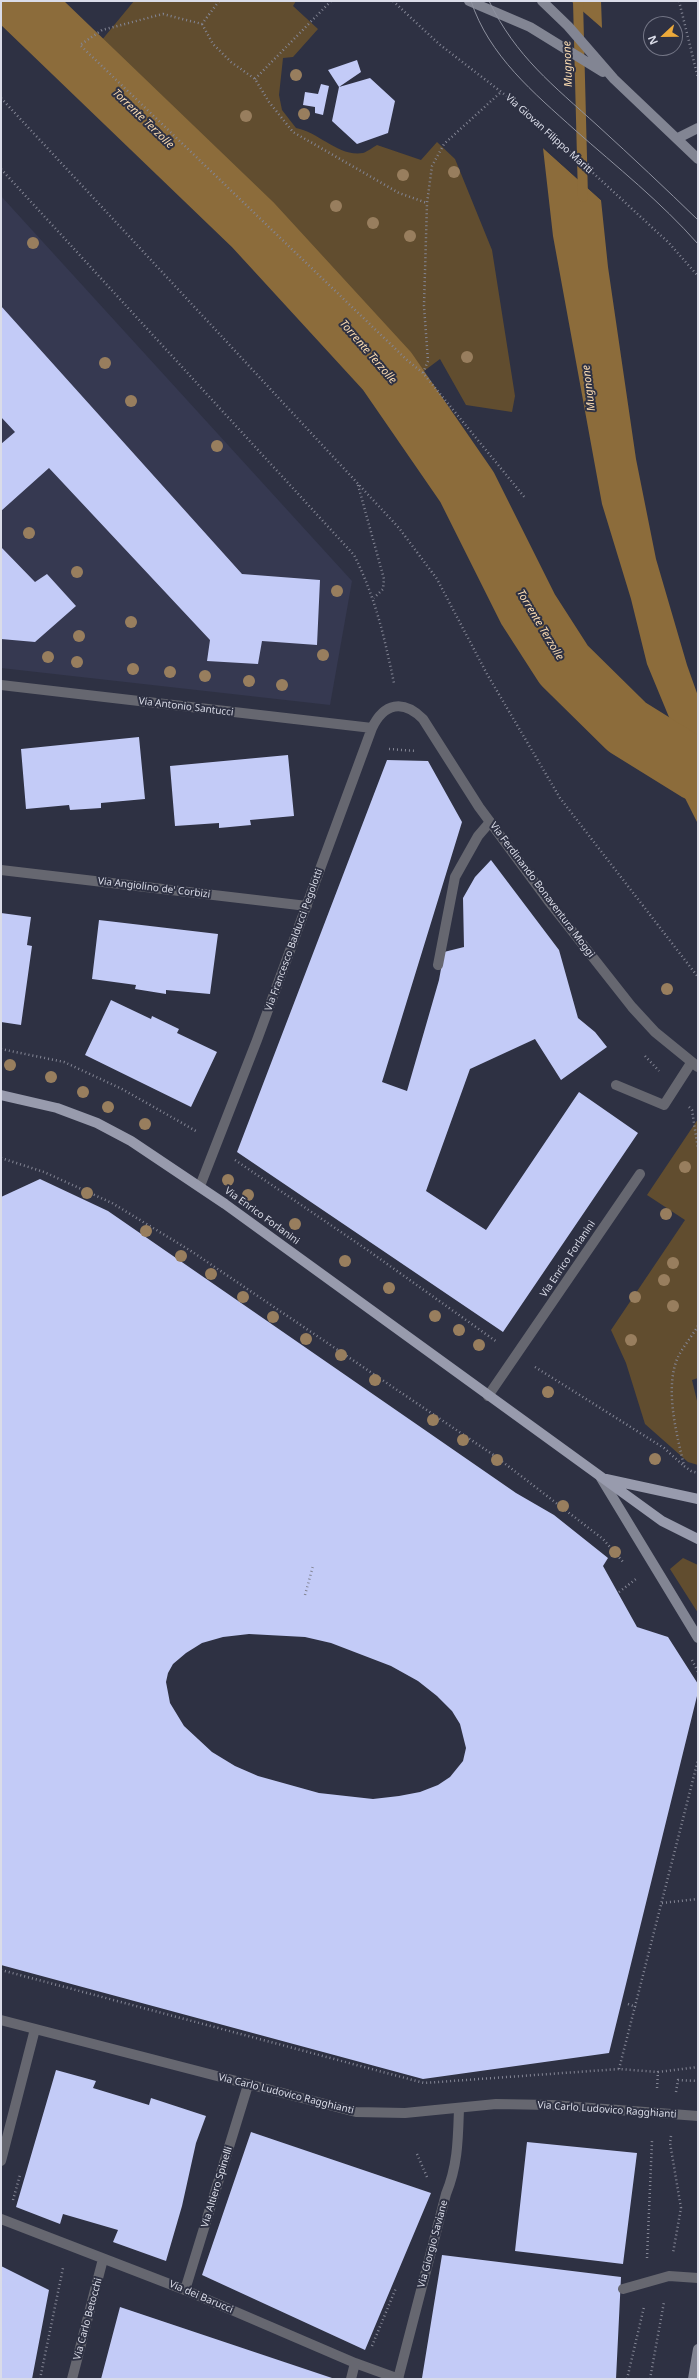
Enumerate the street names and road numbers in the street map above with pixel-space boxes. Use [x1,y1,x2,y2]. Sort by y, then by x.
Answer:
street label: Via Giovan Filippo Mariti [503,92,595,176]
street label: Via Antonio Santucci [138,695,234,719]
street label: Via Ferdinando Bonaventura Moggi [487,820,597,960]
street label: Via Francesco Balducci Pegolotti [263,867,325,1013]
street label: Via Angiolino de' Corbizi [97,875,211,901]
street label: Via Enrico Forlanini [222,1185,302,1247]
street label: Via Enrico Forlanini [538,1218,598,1300]
street label: Via Carlo Ludovico Ragghianti [217,2071,355,2117]
street label: Via Carlo Ludovico Ragghianti [537,2099,677,2121]
street label: Via Altiero Spinelli [199,2145,235,2229]
street label: Via Giorgio Saviane [416,2199,450,2289]
street label: Via Carlo Betocchi [71,2277,105,2361]
street label: Via dei Barucci [167,2278,235,2316]

